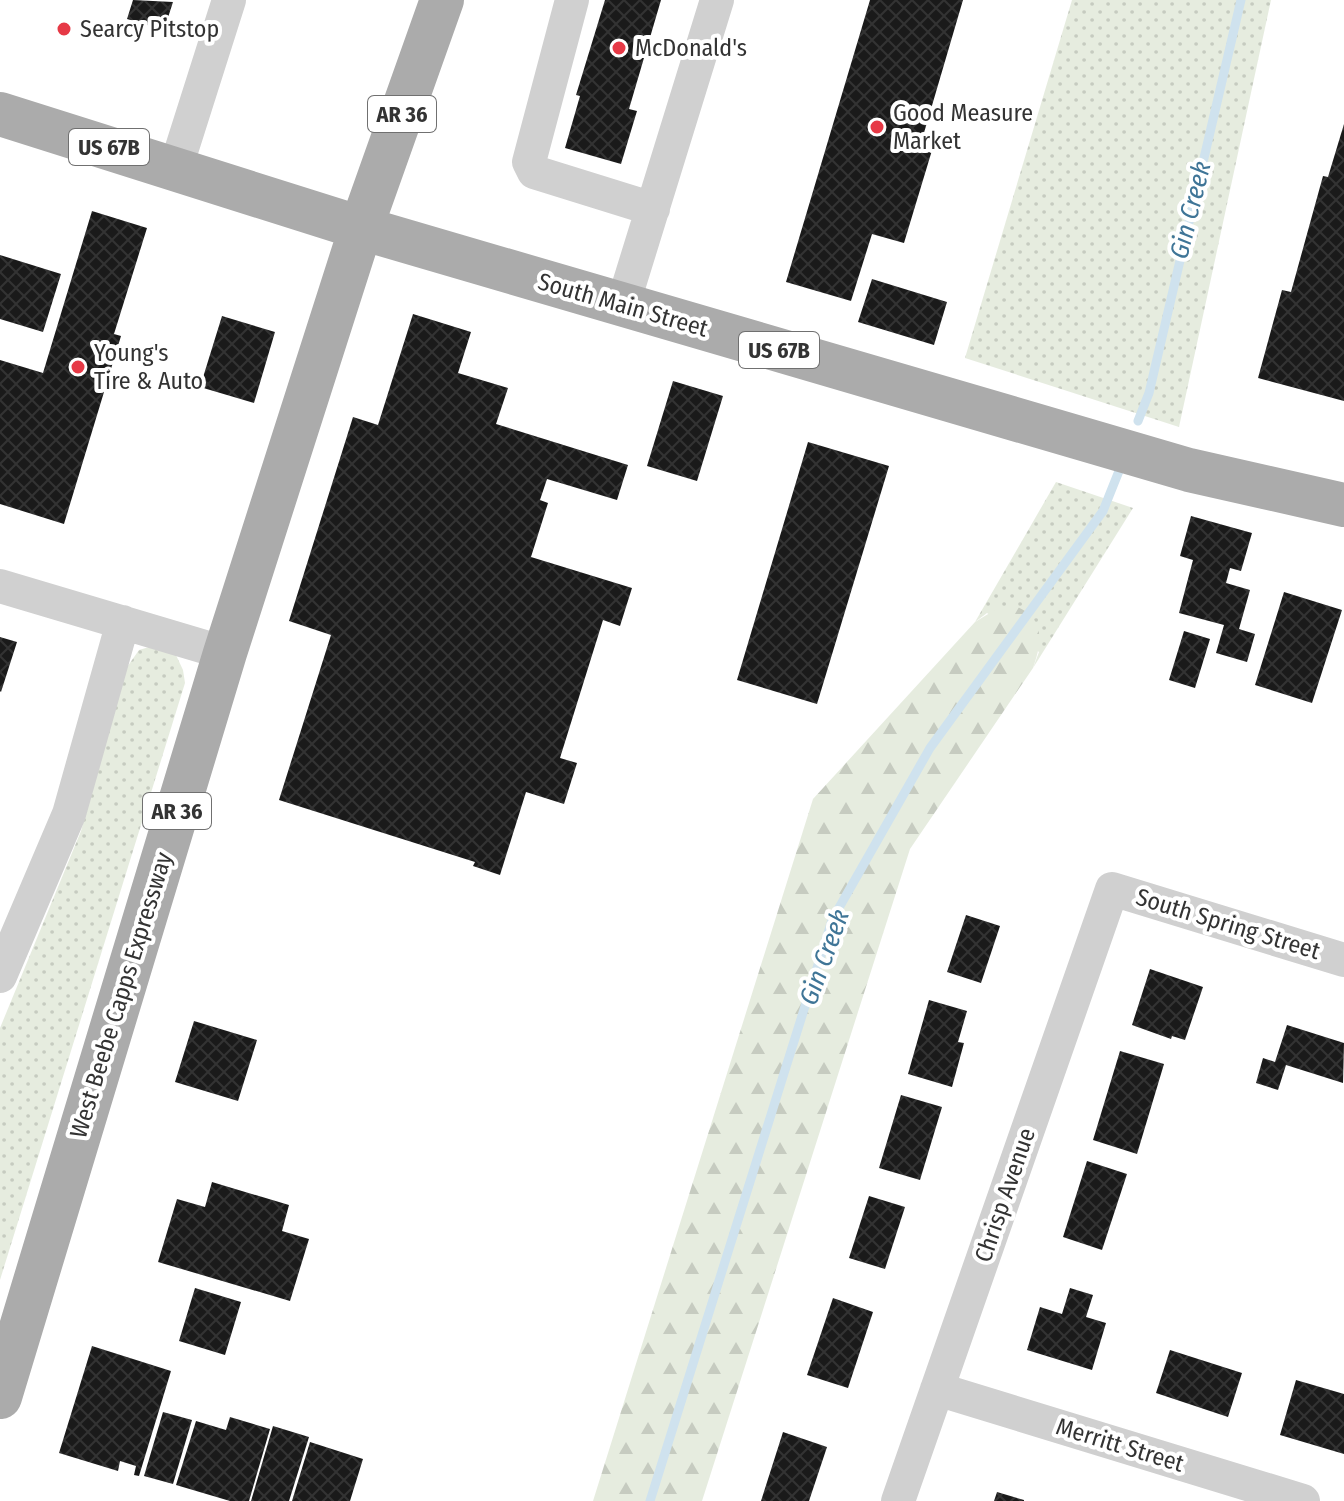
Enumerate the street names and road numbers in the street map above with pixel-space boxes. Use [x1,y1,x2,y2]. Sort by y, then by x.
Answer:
road number: AR 36 [368,96,436,132]
road number: US 67B [69,129,149,165]
street label: South Main Street [535,267,711,343]
road number: US 67B [739,332,819,368]
road number: AR 36 [143,793,211,829]
street label: West Beebe Capps Expressway [64,848,178,1141]
street label: South Spring Street [1133,883,1324,965]
street label: Chrisp Avenue [969,1124,1041,1266]
street label: Merritt Street [1053,1412,1187,1478]

